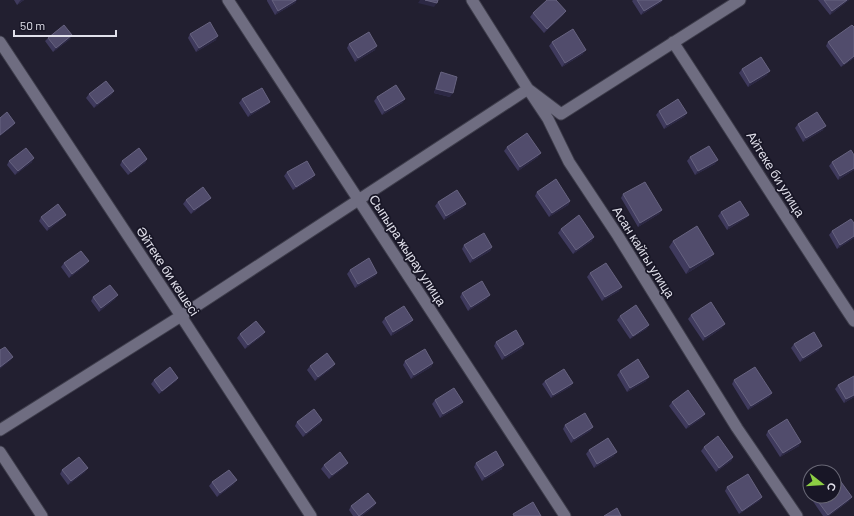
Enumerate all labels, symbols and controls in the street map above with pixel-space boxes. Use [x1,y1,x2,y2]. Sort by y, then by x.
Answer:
scale bar [14,12,116,38]
text: 50 m [20,18,45,32]
street label: Айтеке би улица [743,128,809,220]
street label: Сыпыра жырау улица [366,191,450,309]
street label: Асан кайгы улица [609,203,679,301]
street label: Әйтеке би көшесі [133,223,203,319]
north arrow [802,464,842,504]
text: С [825,481,839,493]

